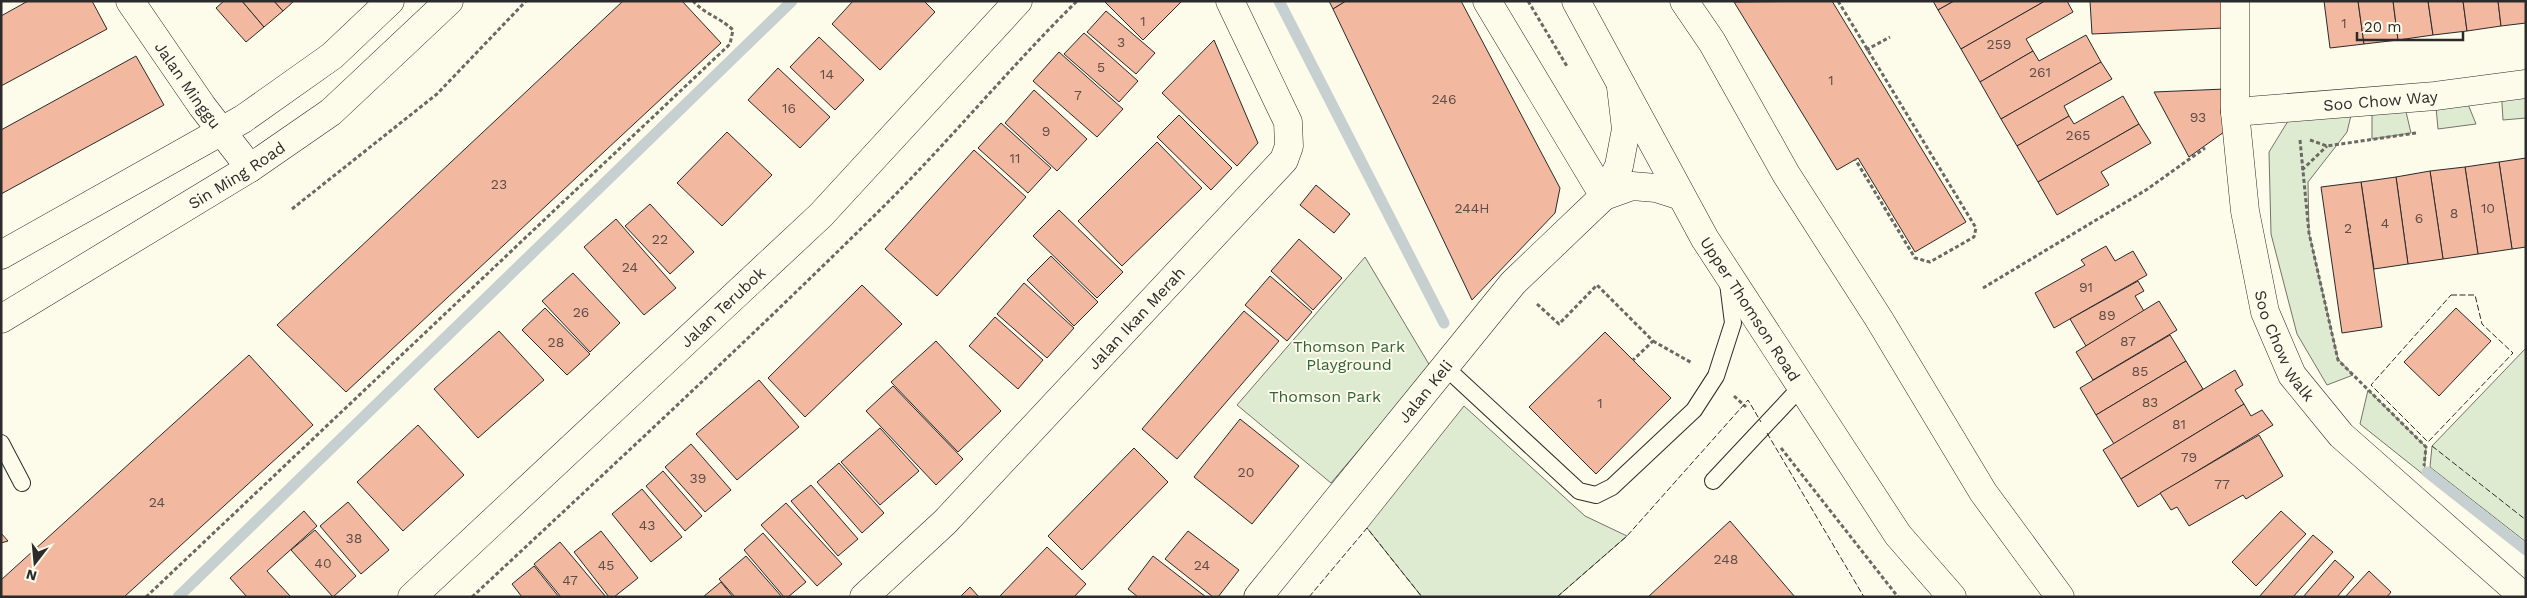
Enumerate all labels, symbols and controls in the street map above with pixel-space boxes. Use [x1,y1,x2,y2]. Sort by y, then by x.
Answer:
scale bar [2357,10,2463,42]
house number: 1 [1140,13,1146,29]
house number: 1 [2341,15,2347,31]
text: 20 m [2364,18,2402,36]
house number: 3 [1117,34,1125,50]
house number: 259 [1987,36,2011,52]
street label: Jalan Minggu [151,38,225,132]
house number: 5 [1097,59,1105,75]
house number: 261 [2029,64,2051,80]
house number: 14 [820,66,834,82]
house number: 1 [1828,72,1834,88]
house number: 7 [1074,87,1082,103]
street label: Soo Chow Way [2323,87,2439,115]
house number: 246 [1432,91,1456,107]
house number: 16 [782,100,796,116]
house number: 93 [2190,109,2206,125]
house number: 9 [1042,123,1050,139]
house number: 265 [2066,127,2090,143]
street label: Sin Ming Road [185,138,289,213]
house number: 11 [1010,150,1020,166]
house number: 23 [491,176,507,192]
house number: 244H [1454,200,1490,216]
house number: 10 [2481,200,2495,216]
house number: 8 [2450,205,2458,221]
house number: 6 [2415,210,2423,226]
house number: 4 [2381,215,2389,231]
house number: 2 [2344,220,2352,236]
house number: 22 [652,231,668,247]
street label: Upper Thomson Road [1696,233,1804,385]
house number: 24 [622,259,638,275]
street label: Jalan Terubok [677,263,769,351]
street label: Jalan Ikan Merah [1084,263,1189,373]
house number: 91 [2079,279,2093,295]
street label: Soo Chow Walk [2251,289,2318,405]
house number: 26 [573,304,589,320]
house number: 89 [2098,307,2116,323]
house number: 87 [2120,333,2136,349]
house number: 28 [548,334,564,350]
park label: Thomson Park Playground [1293,337,1405,374]
street label: Jalan Keli [1394,356,1457,427]
house number: 85 [2132,363,2148,379]
park label: Thomson Park [1269,387,1381,406]
house number: 83 [2142,394,2158,410]
house number: 1 [1597,395,1603,411]
house number: 81 [2172,416,2186,432]
house number: 79 [2181,449,2197,465]
house number: 20 [1238,464,1254,480]
house number: 39 [690,470,706,486]
house number: 77 [2214,476,2230,492]
house number: 24 [149,494,165,510]
house number: 43 [639,517,655,533]
house number: 38 [346,530,362,546]
north arrow [10,538,60,588]
house number: 248 [1714,551,1738,567]
house number: 40 [314,555,332,571]
house number: 45 [598,557,614,573]
house number: 24 [1194,557,1210,573]
text: N [24,566,39,585]
house number: 47 [562,572,578,588]

